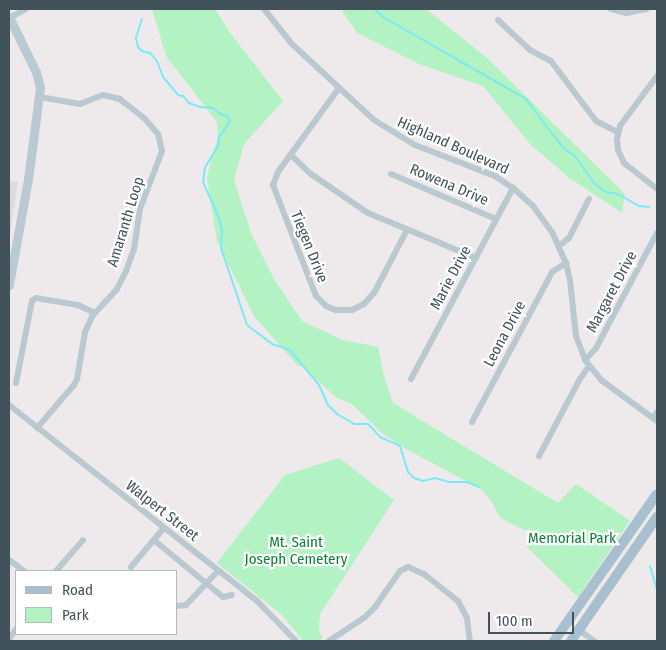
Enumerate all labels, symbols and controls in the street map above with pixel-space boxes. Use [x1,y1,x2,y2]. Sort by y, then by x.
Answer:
street label: Highland Boulevard [394,113,512,179]
street label: Rowena Drive [407,160,491,210]
street label: Amaranth Loop [104,175,148,269]
street label: Tiegen Drive [287,209,331,285]
street label: Marie Drive [427,243,475,313]
street label: Margaret Drive [583,248,641,336]
street label: Leona Drive [480,298,530,370]
street label: Walpert Street [122,477,202,545]
park label: Memorial Park [528,530,616,548]
park label: Mt. Saint Joseph Cemetery [245,533,347,568]
legend [15,570,178,635]
text: Road [62,581,93,599]
scale bar [491,602,577,634]
text: Park [62,606,89,624]
text: 100 m [496,612,533,630]

